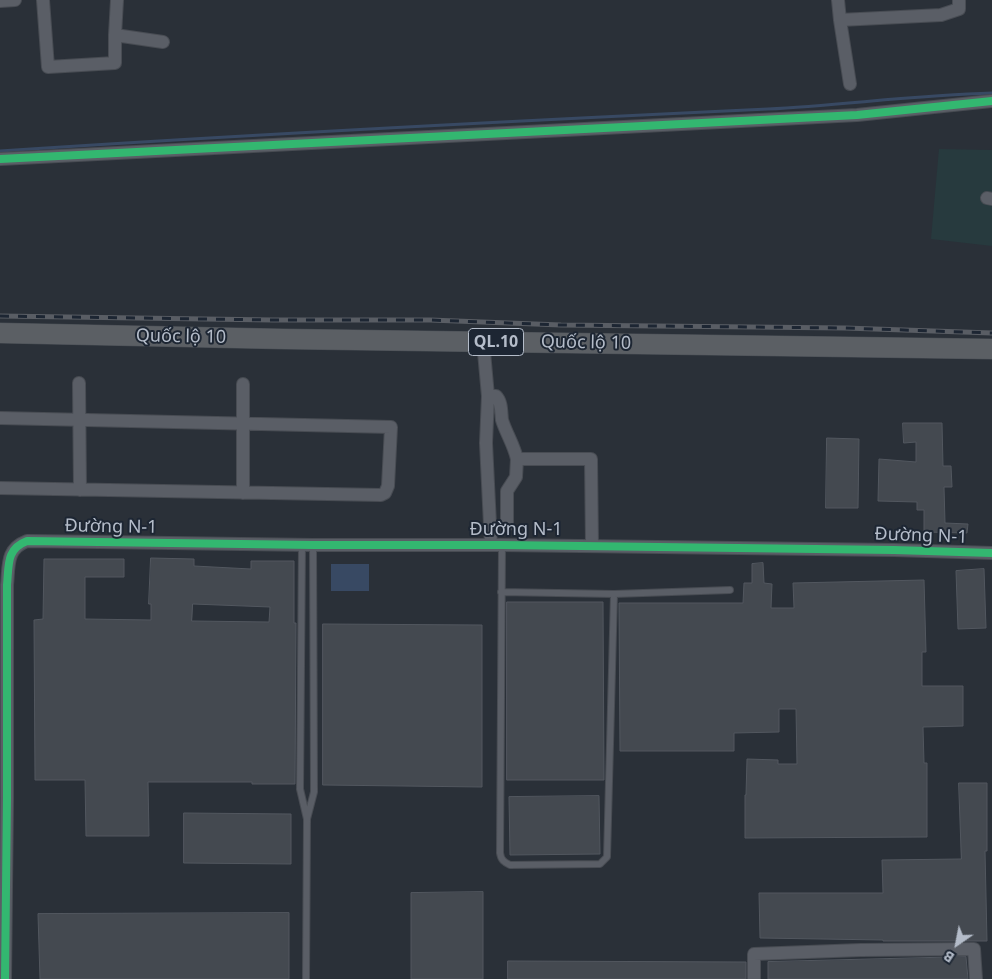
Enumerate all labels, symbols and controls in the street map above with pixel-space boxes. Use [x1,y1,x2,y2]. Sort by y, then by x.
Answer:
street label: Quốc lộ 10 [136,325,226,349]
road number: QL.10 [468,328,524,356]
street label: Quốc lộ 10 [541,331,631,355]
street label: Đường N-1 [64,515,158,539]
street label: Đường N-1 [469,519,563,541]
street label: Đường N-1 [874,524,968,548]
north arrow [932,919,982,969]
text: B [939,946,958,968]

